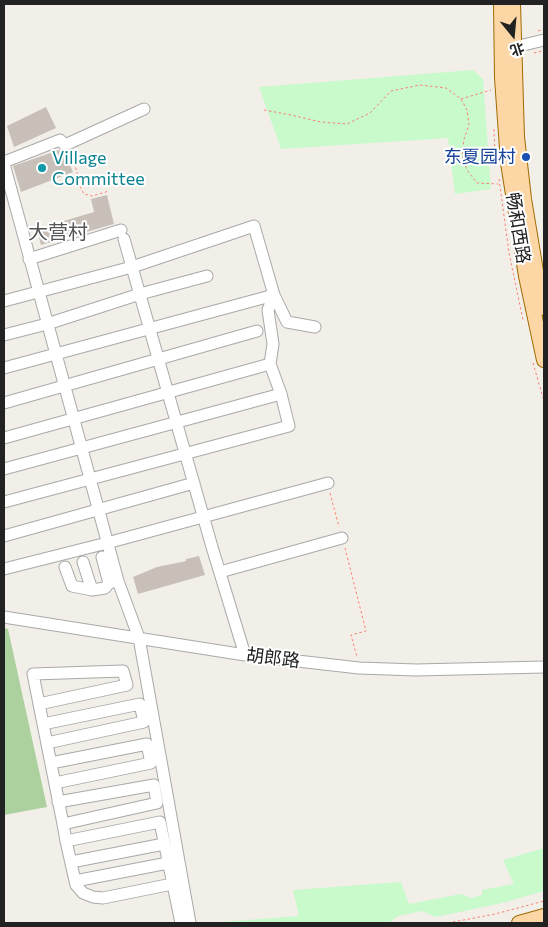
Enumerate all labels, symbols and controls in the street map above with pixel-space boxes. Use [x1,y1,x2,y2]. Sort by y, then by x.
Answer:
north arrow [488,10,538,60]
text: 北 [508,40,527,60]
place label: 东夏园村 [444,146,516,168]
place label: Village Committee [52,147,145,190]
marker: 东夏园村 [520,151,532,163]
marker: Village Committee [36,162,48,174]
street label: 畅和西路 [502,191,534,265]
district label: 大营村 [28,220,88,244]
street label: 胡郎路 [245,644,301,672]

